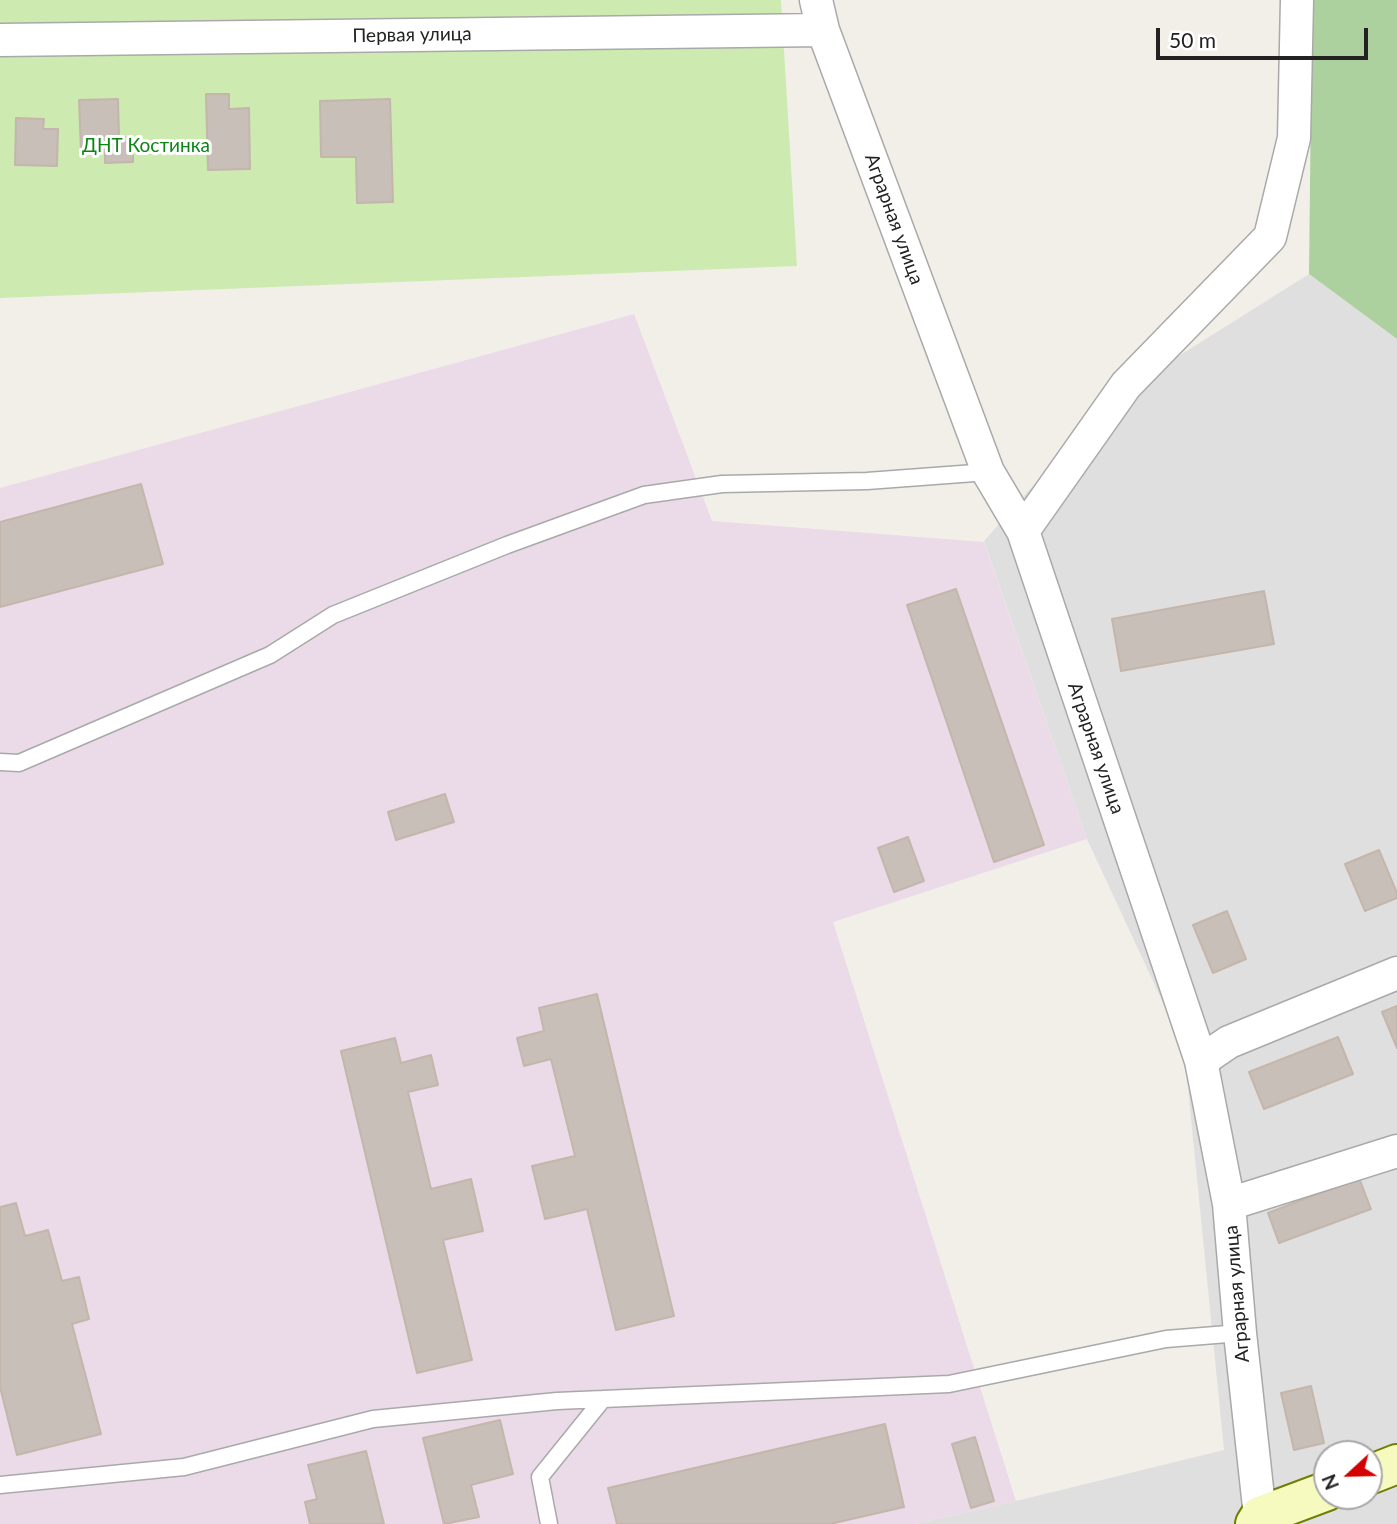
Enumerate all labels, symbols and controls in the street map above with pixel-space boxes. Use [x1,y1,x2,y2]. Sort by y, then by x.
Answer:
scale bar [1159,14,1371,58]
street label: Первая улица [352,23,472,47]
text: 50 m [1169,27,1216,52]
park label: ДНТ Костинка [82,135,210,157]
street label: Аграрная улица [860,150,928,288]
street label: Аграрная улица [1063,679,1129,817]
street label: Аграрная улица [1220,1224,1254,1364]
north arrow [1313,1440,1383,1510]
text: N [1317,1471,1343,1493]

